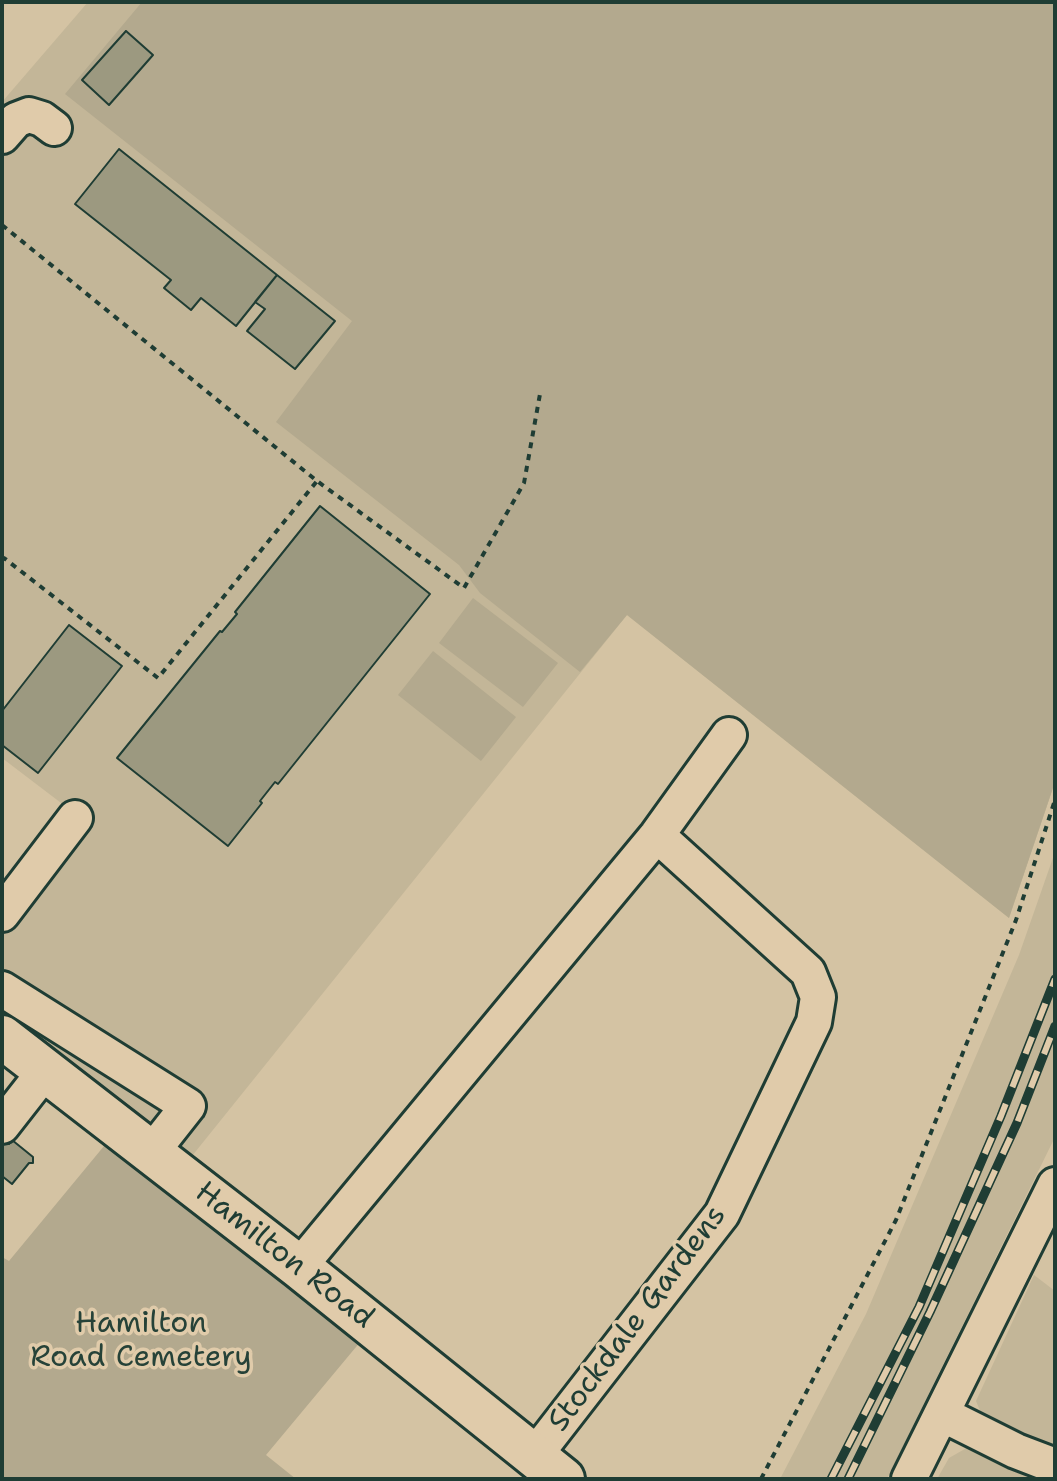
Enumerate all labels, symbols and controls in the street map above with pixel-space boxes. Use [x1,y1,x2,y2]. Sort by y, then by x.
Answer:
street label: Hamilton Road [187,1175,381,1337]
street label: Stockdale Gardens [541,1199,735,1439]
park label: Hamilton Road Cemetery [30,1306,252,1376]

